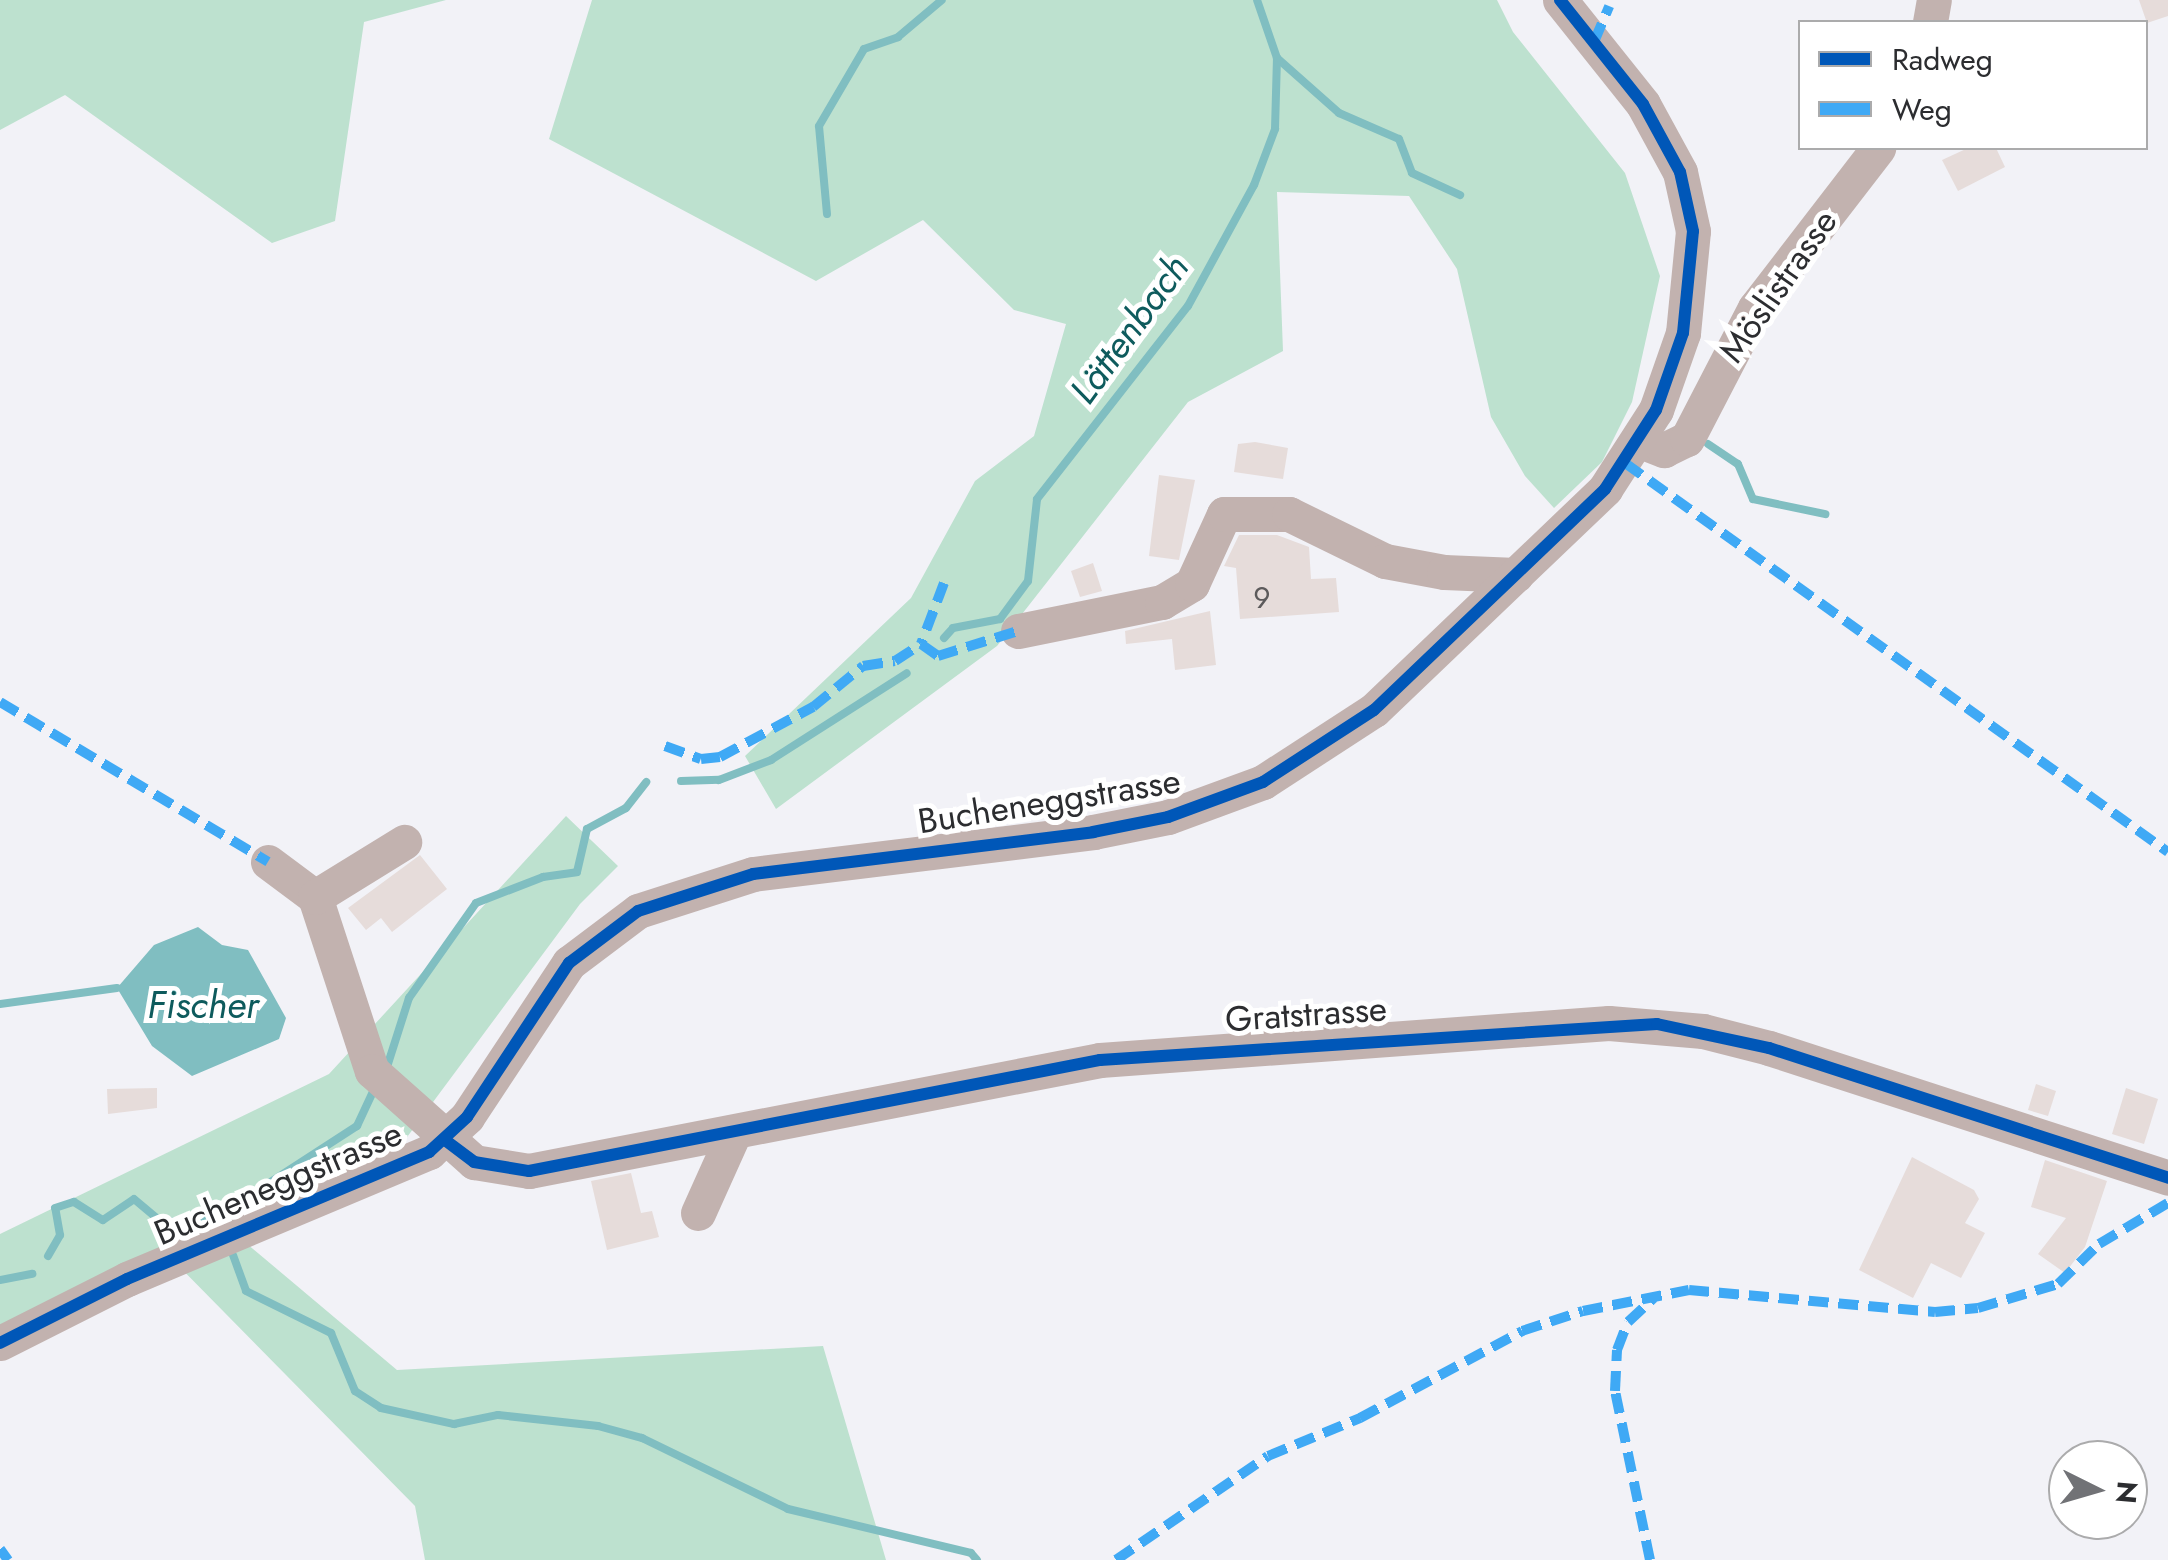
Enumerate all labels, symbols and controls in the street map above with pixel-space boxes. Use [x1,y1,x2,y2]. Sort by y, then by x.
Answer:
legend [1798,20,2148,150]
text: Radweg [1892,38,1993,81]
text: Weg [1892,88,1952,131]
street label: Möslistrasse [1710,202,1846,370]
water label: Lättenbach [1060,246,1198,412]
house number: 9 [1253,580,1271,616]
street label: Bucheneggstrasse [915,760,1183,842]
water label: Fischer [147,982,259,1028]
street label: Gratstrasse [1224,987,1388,1041]
street label: Bucheneggstrasse [148,1112,408,1254]
north arrow [2048,1440,2148,1540]
text: N [2105,1480,2148,1505]

